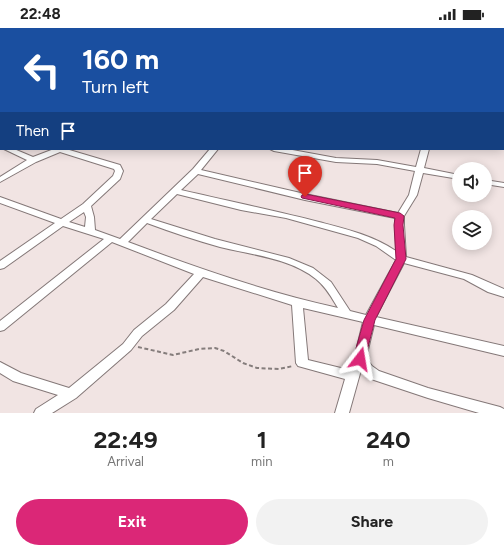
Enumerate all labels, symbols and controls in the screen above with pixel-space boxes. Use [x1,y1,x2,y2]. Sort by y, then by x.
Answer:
text: 22:48 [20,5,61,23]
text: 160 m [82,42,159,76]
icon: left [16,44,68,96]
text: Turn left [82,76,149,98]
icon: arrive [57,120,79,142]
text: Then [16,122,49,140]
pin [288,156,322,197]
icon: arrive [294,162,316,184]
map controls [452,162,492,250]
button: sound [452,162,492,202]
button: layers [452,210,492,250]
position arrow [339,338,381,380]
text: 22:49 [93,425,158,454]
text: 1 [257,425,267,454]
text: 240 [366,425,411,454]
text: Arrival [107,454,144,469]
text: min [251,454,272,469]
text: m [383,454,394,469]
button: Exit [16,499,248,545]
button: Share [256,499,488,545]

